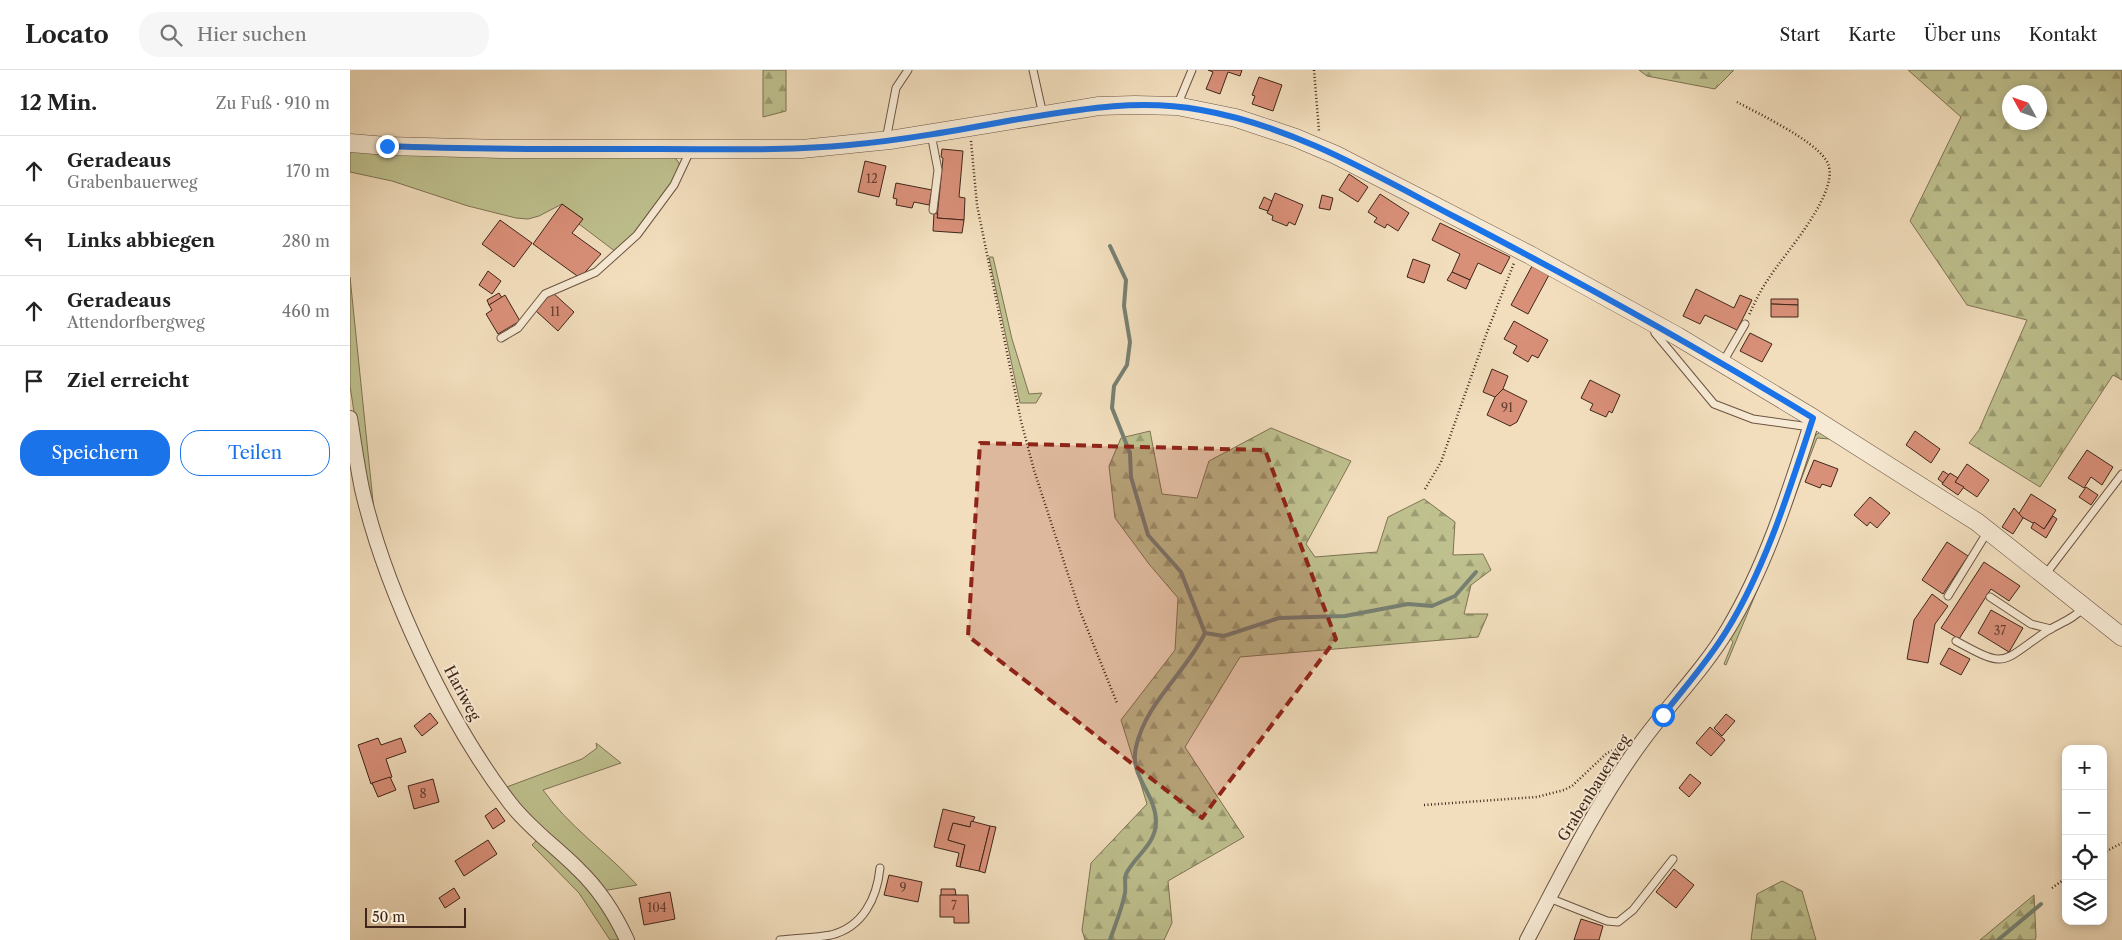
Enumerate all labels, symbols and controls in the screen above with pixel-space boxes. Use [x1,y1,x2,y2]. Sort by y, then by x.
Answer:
search box [139,12,489,57]
text: Locato [25,20,109,49]
icon: search [157,21,185,49]
text: Hier suchen [197,23,307,46]
text: Start [1780,24,1820,46]
text: Karte [1848,24,1896,46]
text: Über uns [1924,24,2001,46]
text: Kontakt [2029,24,2097,46]
north arrow [2002,85,2047,130]
text: 12 Min. [20,90,97,115]
text: Zu Fuß · 910 m [216,93,330,113]
route end [376,135,399,158]
text: Geradeaus [67,149,171,172]
icon: ahead [20,157,48,185]
text: 170 m [286,161,330,181]
house number: 12 [866,171,878,186]
text: Grabenbauerweg [67,172,198,192]
icon: left [20,227,48,255]
text: Links abbiegen [67,229,215,252]
text: 280 m [282,231,330,251]
text: Geradeaus [67,289,171,312]
icon: ahead [20,297,48,325]
text: 460 m [282,301,330,321]
house number: 11 [550,304,560,319]
text: Attendorfbergweg [67,312,205,332]
icon: arrive [20,367,48,395]
text: Ziel erreicht [67,369,189,392]
house number: 91 [1501,400,1513,415]
button: Speichern [20,430,170,476]
button: Teilen [180,430,330,476]
house number: 37 [1994,623,2006,638]
street label: Hariweg [440,662,485,724]
route start [1652,704,1675,727]
street label: Grabenbauerweg [1553,731,1634,845]
map controls [2062,745,2107,925]
button: + [2062,745,2107,790]
house number: 8 [419,786,427,801]
button: − [2062,790,2107,835]
button: locate [2062,835,2107,880]
house number: 9 [899,880,907,895]
button: layers [2062,880,2107,925]
house number: 7 [951,898,957,913]
house number: 104 [647,900,667,915]
scale bar [365,905,466,928]
text: 50 m [372,908,405,926]

